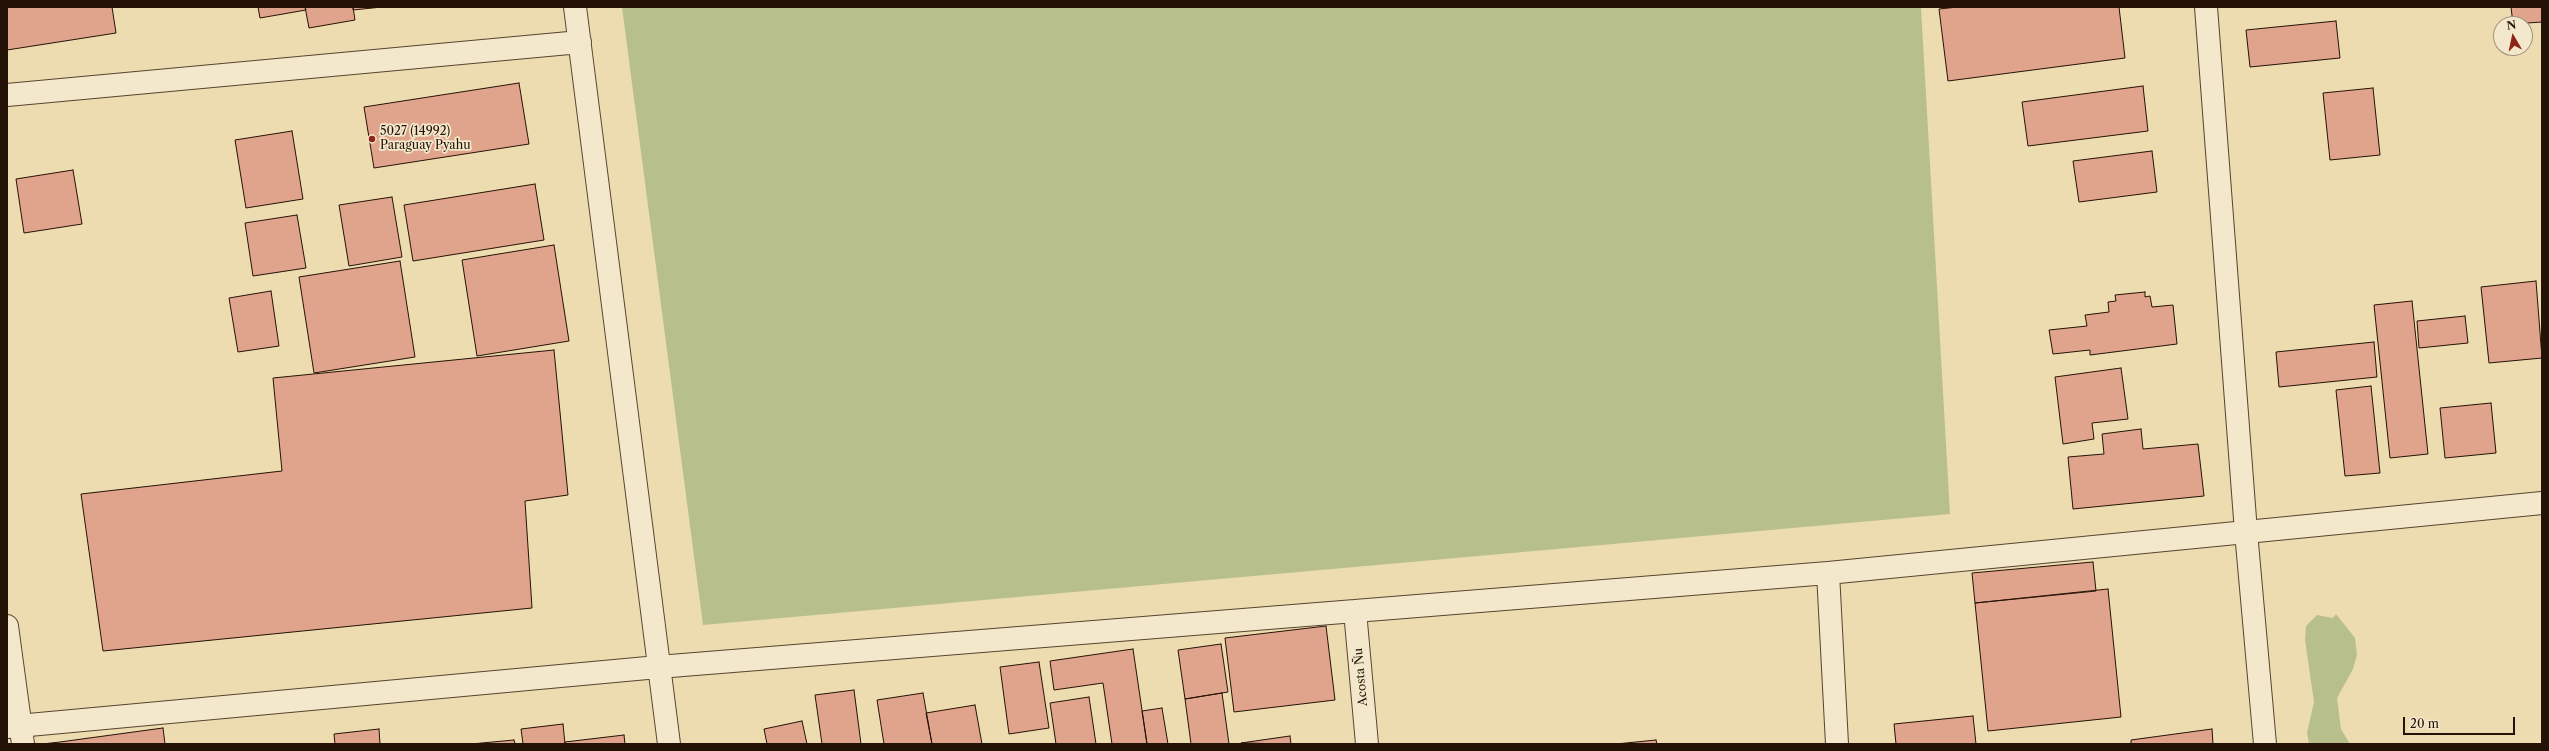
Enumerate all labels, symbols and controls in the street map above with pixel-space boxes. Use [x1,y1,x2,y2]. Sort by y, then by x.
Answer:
north arrow [2493,16,2533,56]
text: N [2505,17,2517,33]
place label: 5027 (14992) Paraguay Pyahu [380,125,471,153]
marker: 5027 (14992) Paraguay Pyahu [367,134,377,144]
street label: Acosta Ñu [1351,647,1371,707]
scale bar [2405,709,2517,735]
text: 20 m [2410,716,2439,731]

